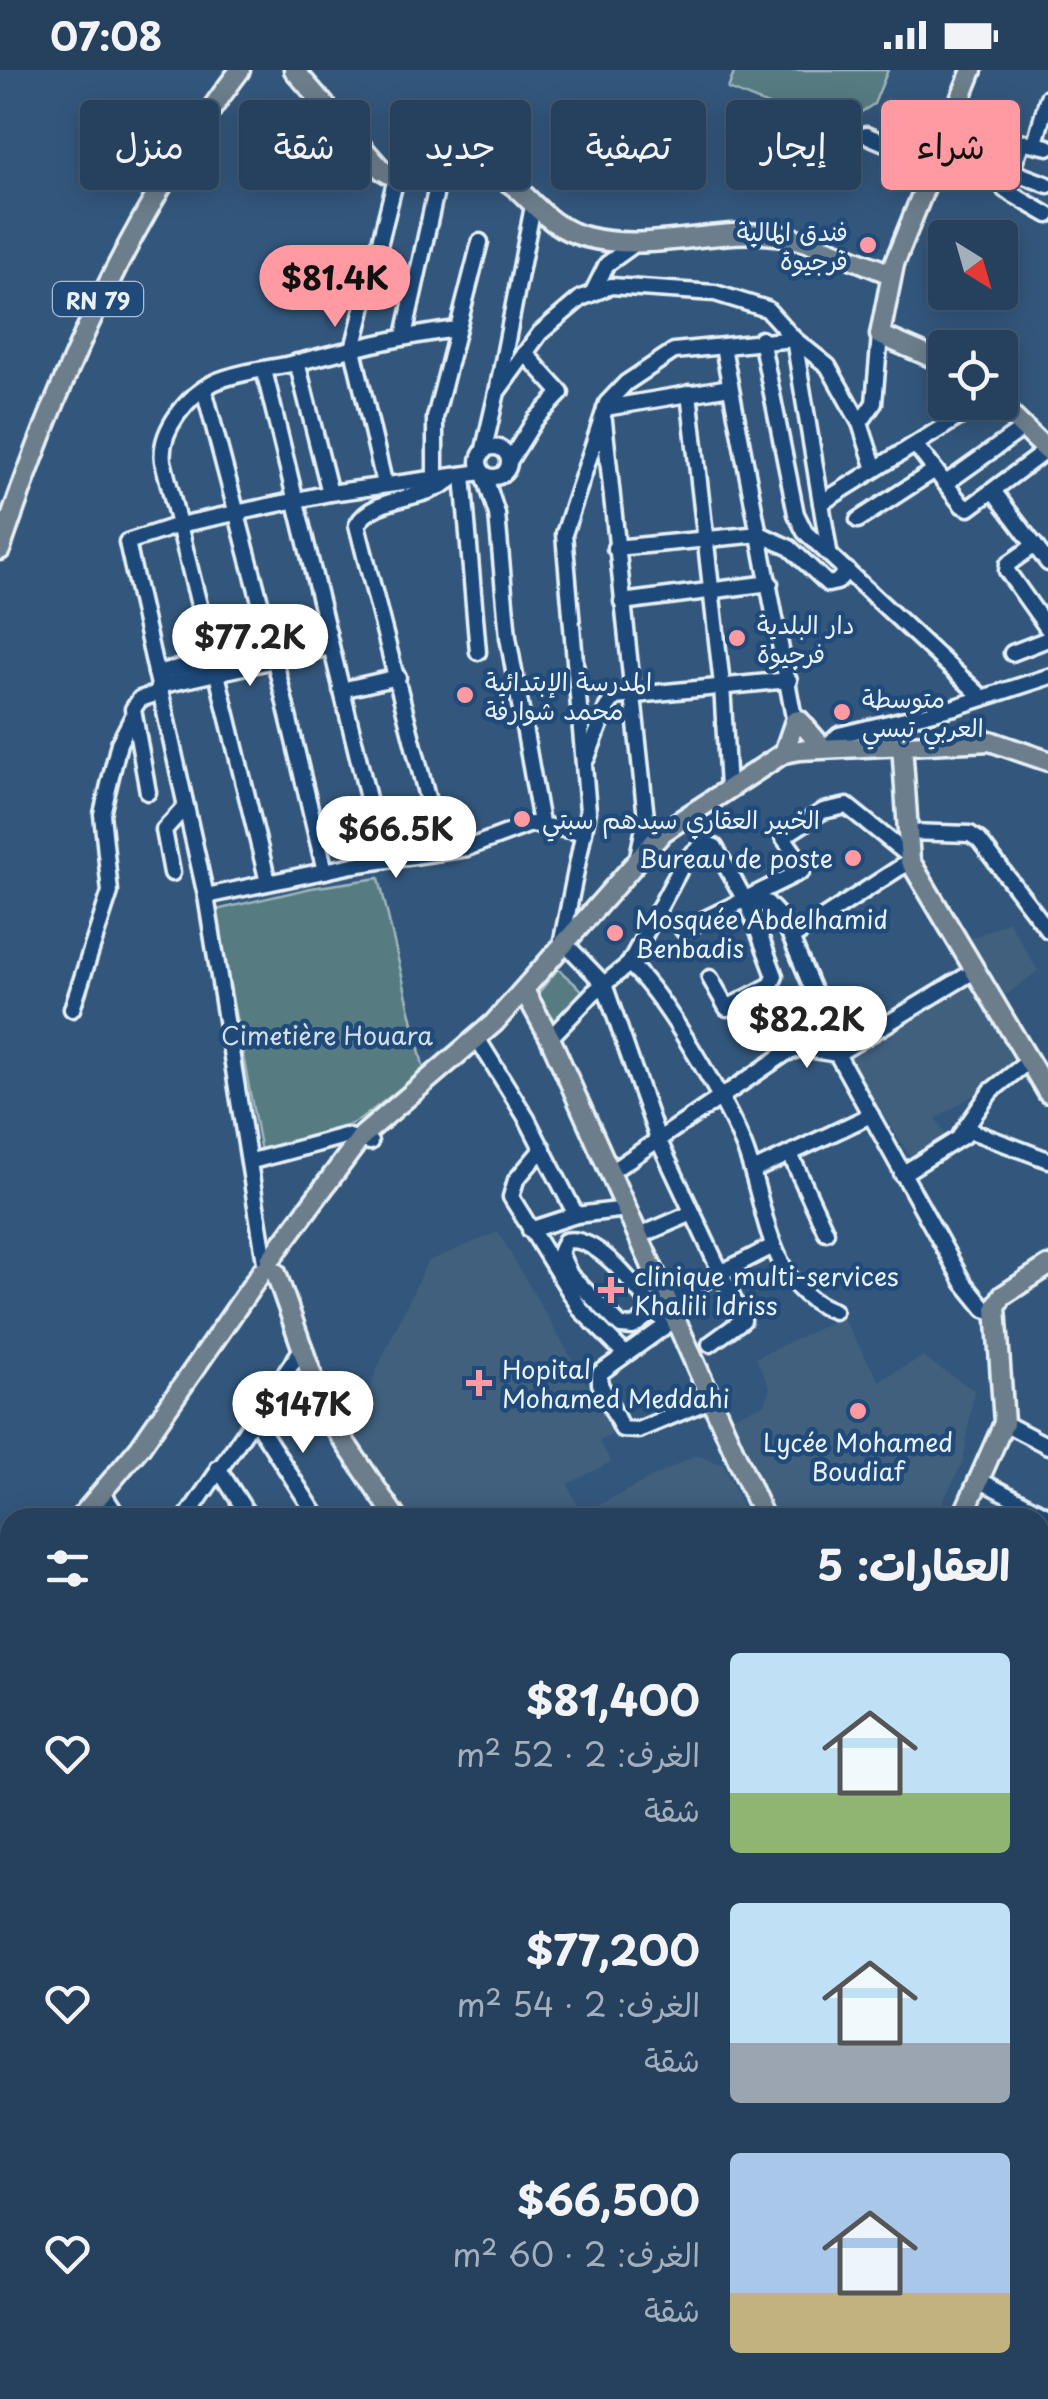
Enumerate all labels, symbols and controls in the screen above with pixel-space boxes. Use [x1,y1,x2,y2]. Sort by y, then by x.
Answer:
text: 07:08 [50,7,162,64]
chip: منزل [80,100,219,190]
chip: شقة [239,100,370,190]
chip: جديد [390,100,531,190]
chip: تصفية [551,100,706,190]
chip: إيجار [726,100,861,190]
chip: شراء [881,100,1020,190]
place label: فندق المالية فرجيوة [737,212,848,279]
north arrow [928,220,1018,310]
map controls [928,220,1018,420]
marker: فندق المالية فرجيوة [857,234,879,256]
pin: $81.4K [254,245,416,330]
text: $81.4K [281,253,389,301]
road number: RN 79 [53,282,143,316]
button: locate [928,330,1018,420]
pin: $77.2K [169,604,331,689]
place label: دار البلدية فرجيوة [757,605,855,672]
text: $77.2K [194,612,306,660]
marker: دار البلدية فرجيوة [726,627,748,649]
place label: المدرسة الإبتدائية محمد شوارفة [485,662,652,729]
place label: متوسطة العربي تبسي [862,679,984,750]
marker: المدرسة الإبتدائية محمد شوارفة [454,684,476,706]
marker: متوسطة العربي تبسي [831,701,853,723]
pin: $66.5K [315,796,477,881]
place label: الخبير العقاري سيدهم سبتي [542,800,820,842]
text: $66.5K [338,804,454,852]
marker: الخبير العقاري سيدهم سبتي [511,808,533,830]
place label: Bureau de poste [639,839,833,877]
marker: Bureau de poste [842,847,864,869]
place label: Mosquée Abdelhamid Benbadis [635,900,888,967]
marker: Mosquée Abdelhamid Benbadis [604,922,626,944]
pin: $82.2K [726,986,888,1071]
text: $82.2K [749,994,865,1042]
park label: Cimetière Houara [221,1016,433,1054]
place label: clinique multi-services Khalili Idriss [634,1257,899,1324]
marker: clinique multi-services Khalili Idriss [598,1277,624,1303]
place label: Hopital Mohamed Meddahi [502,1350,730,1417]
marker: Hopital Mohamed Meddahi [466,1370,492,1396]
pin: $147K [233,1371,373,1456]
text: $147K [254,1379,352,1427]
marker: Lycée Mohamed Boudiaf [847,1400,869,1422]
place label: Lycée Mohamed Boudiaf [763,1423,953,1490]
text: العقارات: 5 [817,1532,1010,1595]
icon: filters [40,1541,95,1596]
text: $81,400 [526,1667,700,1730]
icon: home [810,1693,930,1813]
icon: heart [40,1726,95,1781]
text: الغرف: 2 · 52 m² [456,1730,700,1778]
text: شقة [644,1785,700,1833]
text: $77,200 [526,1917,700,1980]
icon: home [810,1943,930,2063]
icon: heart [40,1976,95,2031]
text: الغرف: 2 · 54 m² [456,1980,700,2028]
text: شقة [644,2035,700,2083]
text: $66,500 [517,2167,700,2230]
icon: home [810,2193,930,2313]
icon: heart [40,2226,95,2281]
text: الغرف: 2 · 60 m² [452,2230,700,2278]
text: شقة [644,2285,700,2333]

